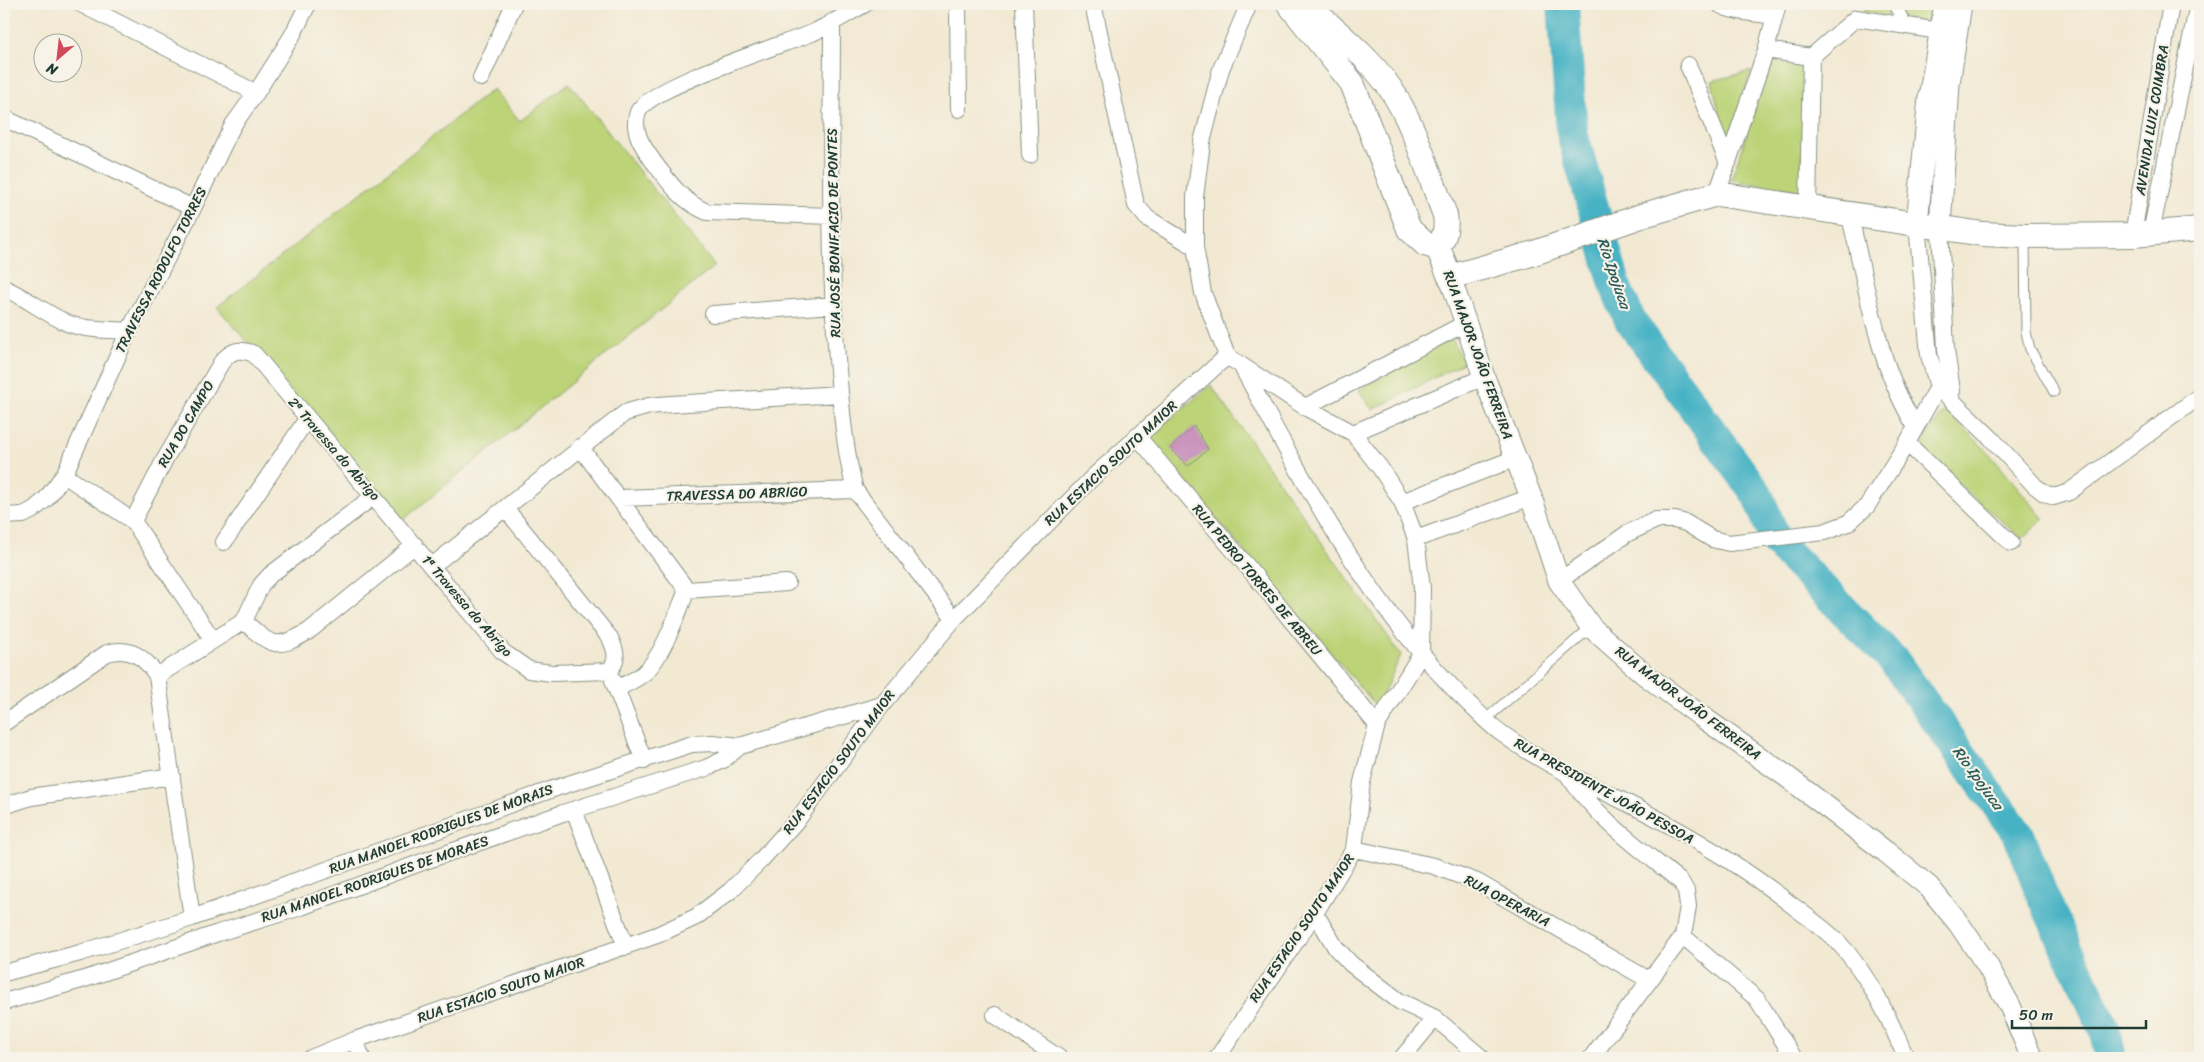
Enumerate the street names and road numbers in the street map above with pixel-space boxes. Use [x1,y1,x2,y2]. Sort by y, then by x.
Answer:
street label: AVENIDA LUIZ COIMBRA [2128,43,2176,198]
street label: RUA JOSÉ BONIFACIO DE PONTES [820,128,848,338]
street label: TRAVESSA RODOLFO TORRES [108,182,214,358]
street label: RUA MAJOR JOÃO FERREIRA [1436,267,1520,443]
street label: RUA DO CAMPO [151,376,221,472]
street label: 2ª Travessa do Abrigo [281,391,387,507]
street label: RUA ESTACIO SOUTO MAIOR [1038,394,1184,532]
street label: TRAVESSA DO ABRIGO [666,479,808,509]
street label: RUA PEDRO TORRES DE ABREU [1186,498,1329,662]
street label: 1ª Travessa do Abrigo [415,549,519,663]
street label: RUA MAJOR JOÃO FERREIRA [1609,639,1767,767]
street label: RUA ESTACIO SOUTO MAIOR [776,684,902,840]
street label: RUA PRESIDENTE JOÃO PESSOA [1509,731,1699,851]
street label: RUA MANOEL RODRIGUES DE MORAIS [325,777,557,881]
street label: RUA MANOEL RODRIGUES DE MORAES [258,828,492,930]
street label: RUA ESTACIO SOUTO MAIOR [1242,848,1362,1008]
street label: RUA OPERARIA [1459,868,1555,934]
street label: RUA ESTACIO SOUTO MAIOR [414,949,589,1030]

